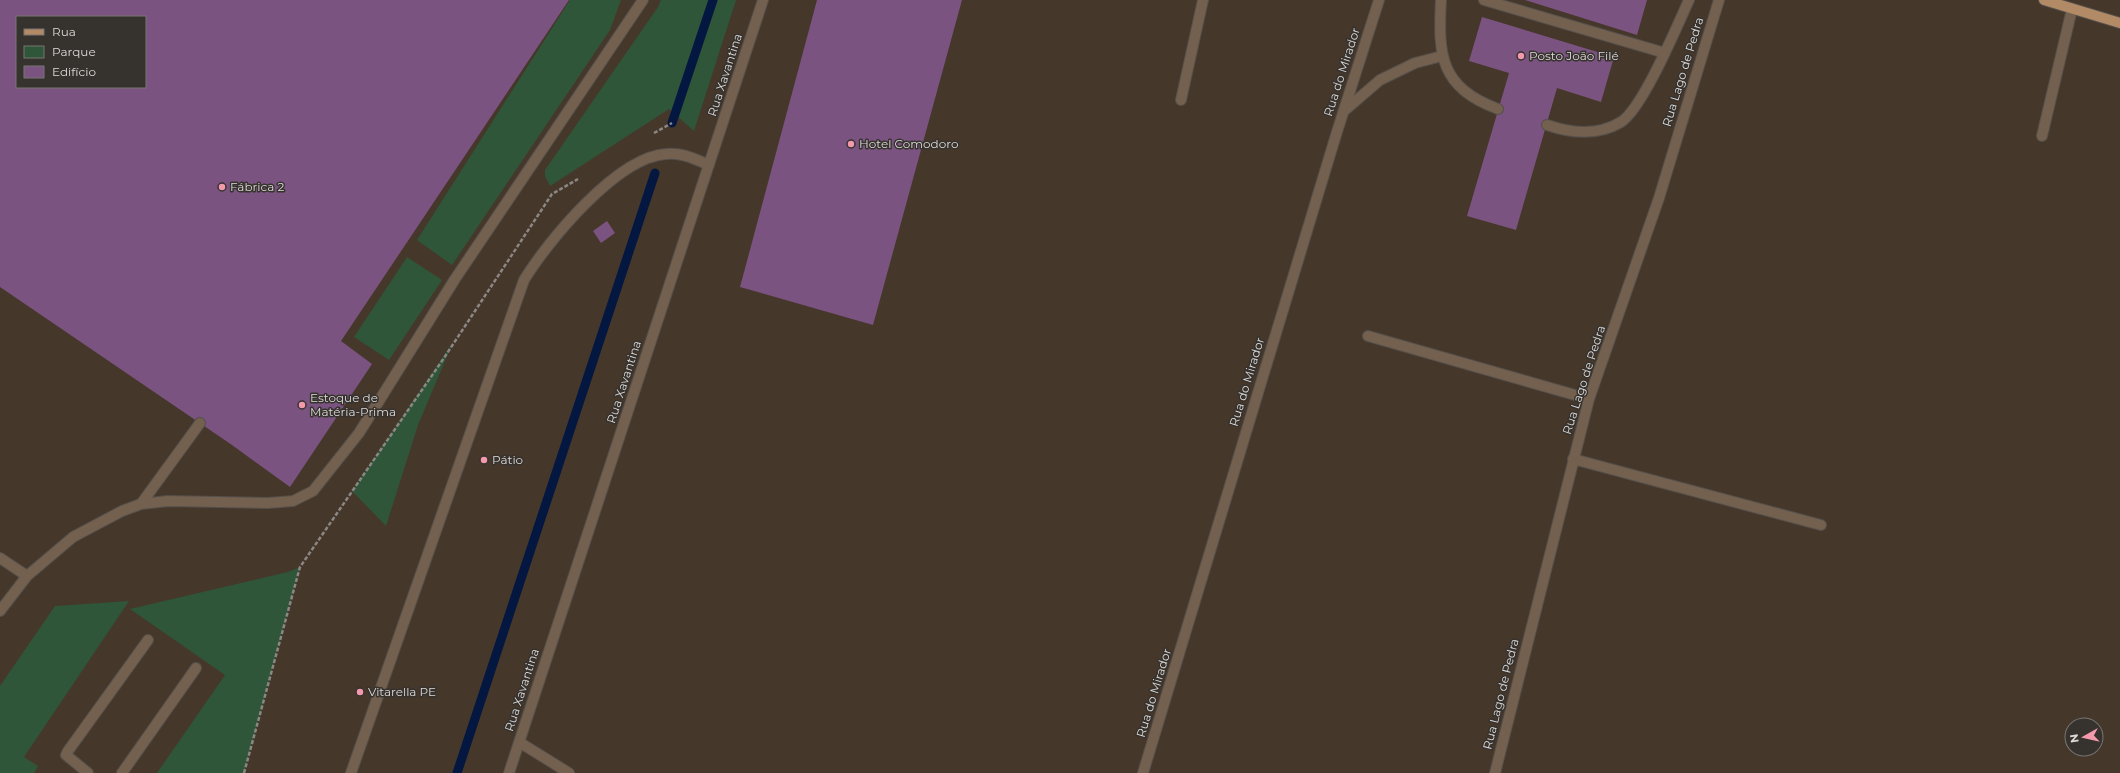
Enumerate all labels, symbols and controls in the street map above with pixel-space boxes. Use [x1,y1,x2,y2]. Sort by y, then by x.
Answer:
street label: Rua Lago de Pedra [1659,15,1706,128]
legend [16,16,146,88]
text: Rua [52,24,76,39]
street label: Rua do Mirador [1320,25,1363,118]
street label: Rua Xavantina [704,31,745,118]
text: Parque [52,44,96,59]
place label: Posto João Filé [1529,48,1619,63]
marker: Posto João Filé [1516,51,1526,61]
text: Edifício [52,64,96,79]
place label: Hotel Comodoro [859,136,958,151]
marker: Hotel Comodoro [846,139,856,149]
place label: Fábrica 2 [230,179,284,194]
marker: Fábrica 2 [217,182,227,192]
street label: Rua Lago de Pedra [1559,323,1608,436]
street label: Rua do Mirador [1226,335,1267,428]
street label: Rua Xavantina [603,338,644,425]
place label: Estoque de Matéria-Prima [310,390,396,419]
marker: Estoque de Matéria-Prima [297,400,307,410]
place label: Pátio [492,452,523,467]
marker: Pátio [479,455,489,465]
street label: Rua Lago de Pedra [1479,637,1522,751]
street label: Rua Xavantina [501,646,542,733]
street label: Rua do Mirador [1133,646,1174,739]
place label: Vitarella PE [368,684,436,699]
marker: Vitarella PE [355,687,365,697]
north arrow [2064,717,2104,757]
text: N [2067,733,2082,744]

